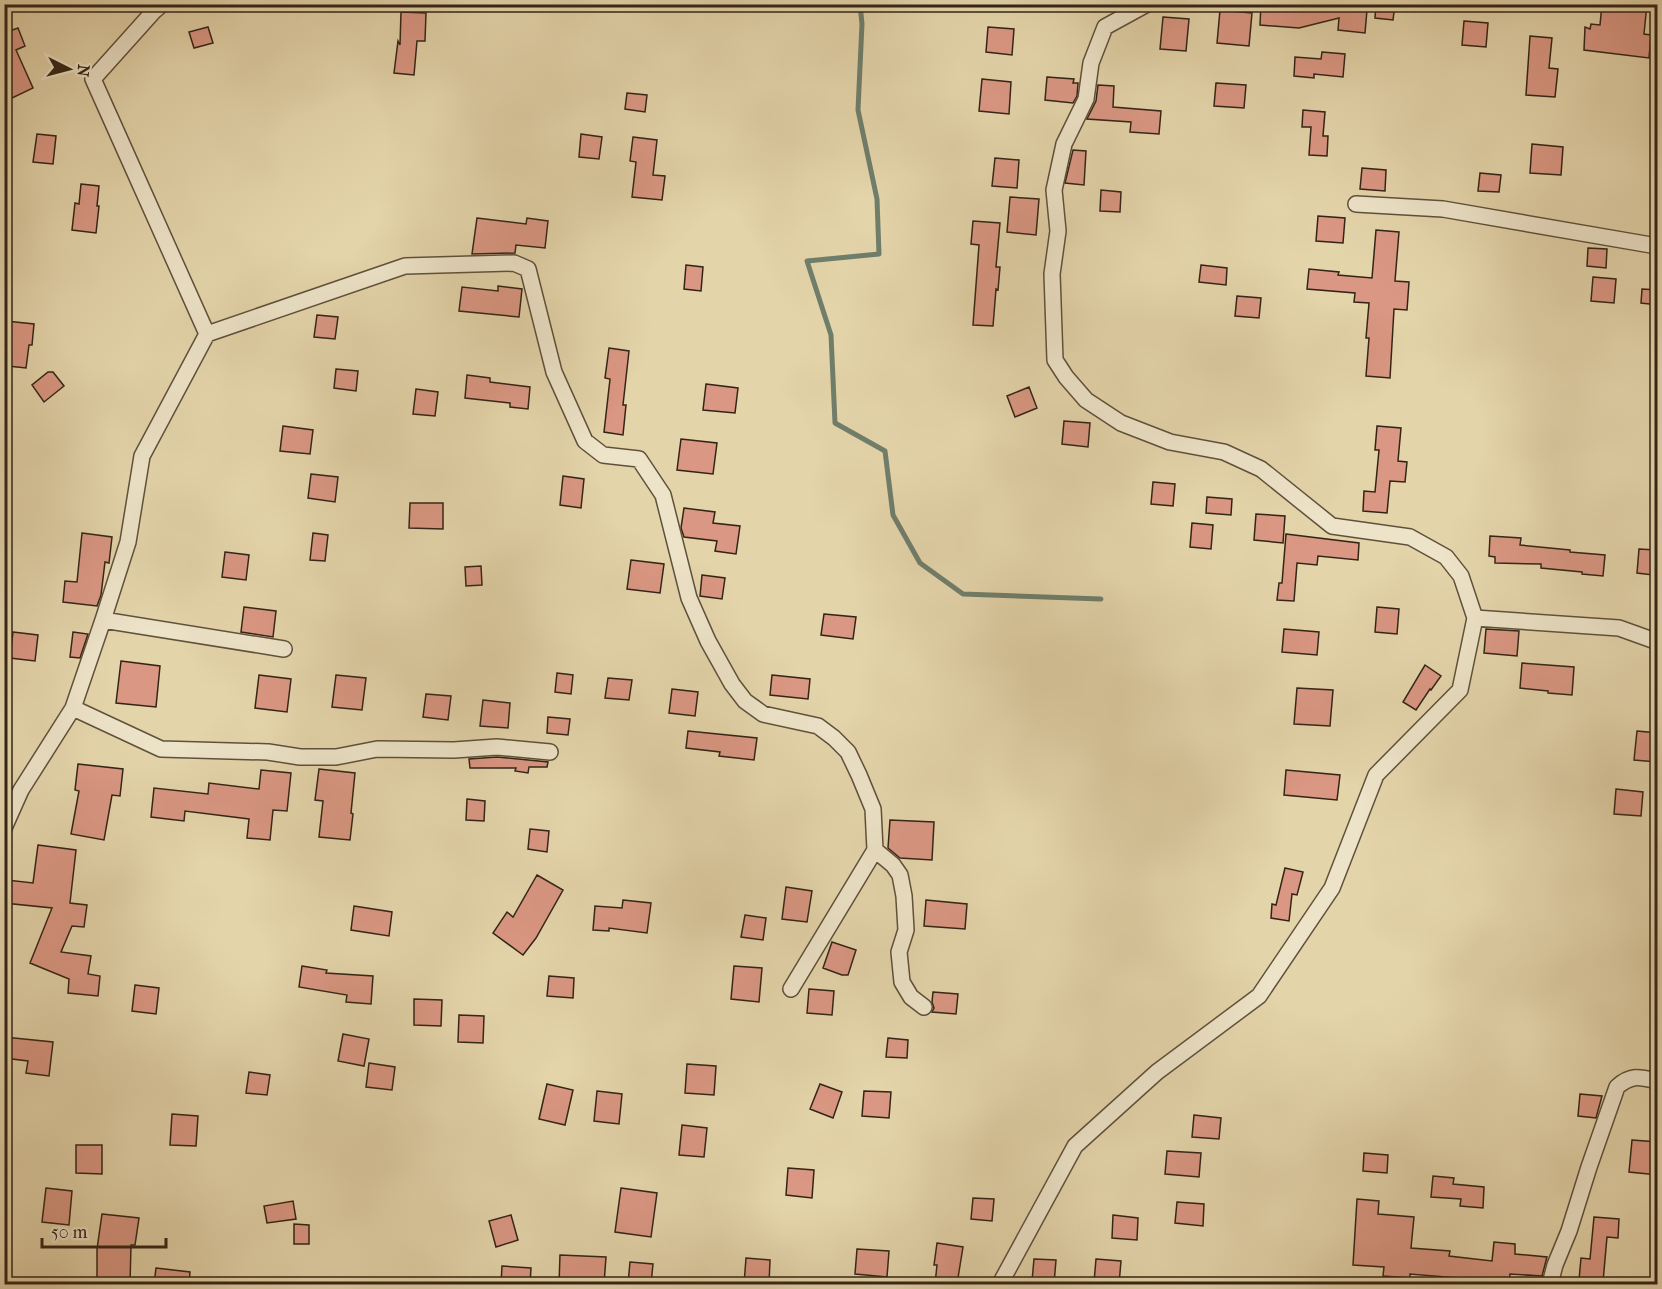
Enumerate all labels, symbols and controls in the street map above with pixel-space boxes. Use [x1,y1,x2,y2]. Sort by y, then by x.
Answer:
north arrow [39,39,99,99]
text: N [73,63,94,78]
scale bar [42,1211,166,1249]
text: 50 m [51,1222,88,1243]

